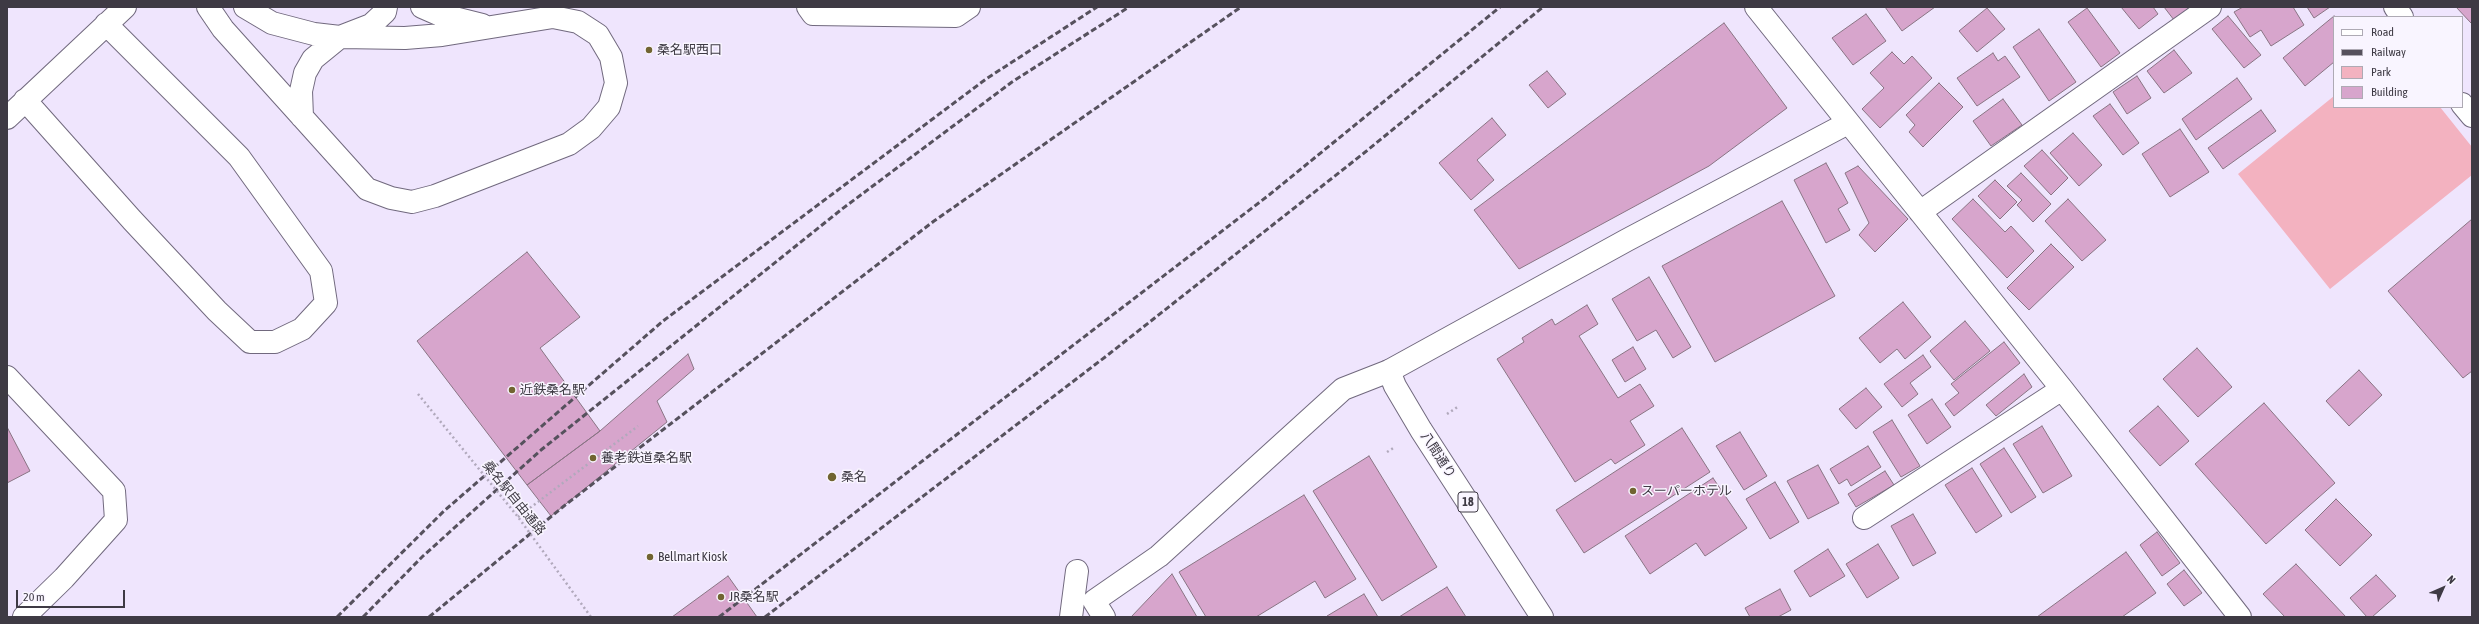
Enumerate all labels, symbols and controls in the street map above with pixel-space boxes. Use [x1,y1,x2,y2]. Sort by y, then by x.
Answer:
legend [2333,16,2463,108]
text: Road [2371,25,2394,39]
place label: 桑名駅西口 [657,42,722,58]
marker: 桑名駅西口 [644,45,654,55]
text: Railway [2371,45,2406,59]
text: Park [2371,65,2391,79]
text: Building [2371,85,2408,99]
place label: 近鉄桑名駅 [520,382,585,398]
marker: 近鉄桑名駅 [507,385,517,395]
street label: 八間通り [1417,429,1459,481]
place label: 養老鉄道桑名駅 [601,450,692,466]
marker: 養老鉄道桑名駅 [588,453,598,463]
street label: 桑名駅自由通路 [479,458,549,538]
place label: 桑名 [841,469,867,485]
marker: 桑名 [826,471,838,483]
place label: スーパーホテル [1641,483,1732,499]
marker: スーパーホテル [1628,486,1638,496]
road number: 18 [1458,492,1478,512]
place label: Bellmart Kiosk [658,549,727,565]
marker: Bellmart Kiosk [645,552,655,562]
north arrow [2423,568,2463,608]
text: N [2445,573,2458,586]
scale bar [18,582,127,608]
place label: JR桑名駅 [729,589,779,605]
text: 20 m [23,590,45,604]
marker: JR桑名駅 [716,592,726,602]

